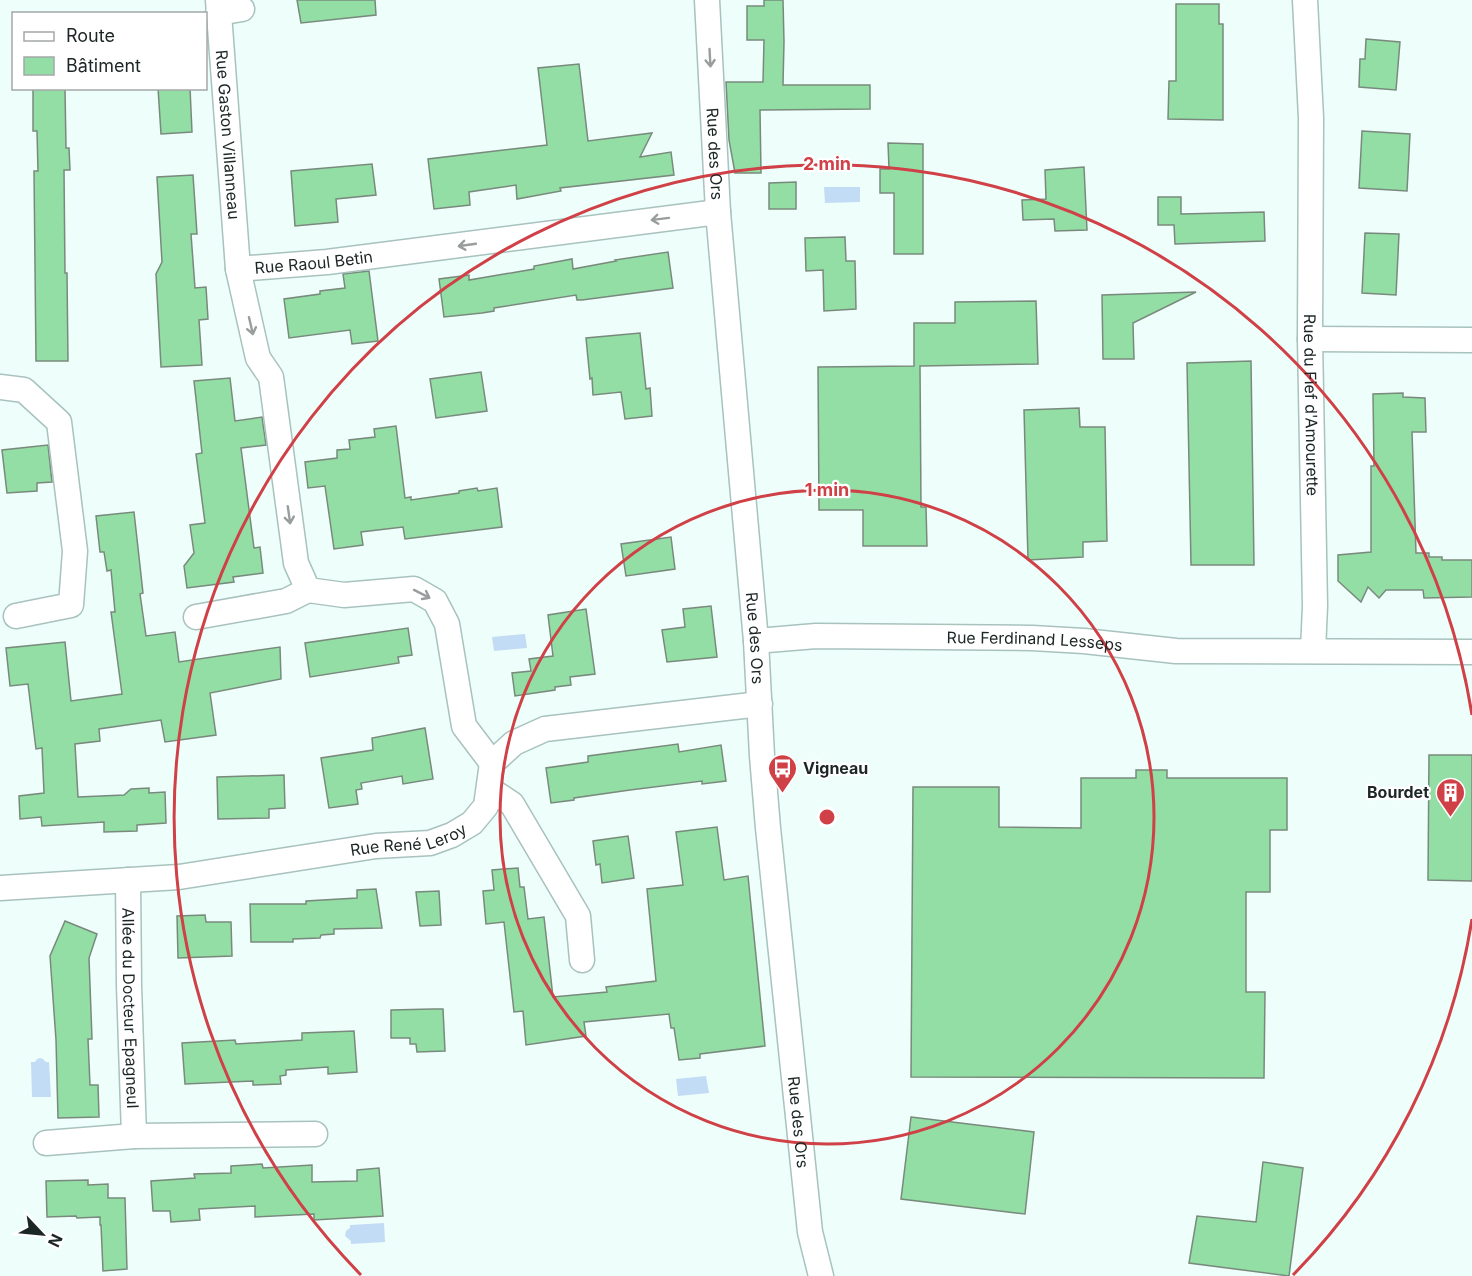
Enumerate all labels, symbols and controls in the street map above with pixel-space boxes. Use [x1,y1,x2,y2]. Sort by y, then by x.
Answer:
legend [12,12,207,90]
text: Route [66,25,115,46]
one-way arrow [705,48,716,68]
street label: Rue Gaston Villanneau [212,49,244,220]
text: Bâtiment [66,55,141,76]
street label: Rue des Ors [703,107,727,200]
text: 2 min [803,153,851,174]
one-way arrow [651,214,671,225]
one-way arrow [458,239,478,250]
street label: Rue Raoul Betin [254,246,374,278]
street label: Rue du Fief d'Amourette [1300,314,1323,496]
one-way arrow [245,316,257,335]
text: 1 min [805,479,849,500]
one-way arrow [284,504,295,524]
one-way arrow [413,589,431,600]
street label: Rue des Ors [742,591,768,685]
street label: Rue Ferdinand Lesseps [947,627,1124,655]
bus stop icon: Vigneau [766,752,798,794]
place label: Vigneau [803,758,868,778]
building icon: Bourdet [1434,776,1466,818]
place label: Bourdet [1367,782,1429,802]
centre of rings [817,807,837,827]
street label: Rue René Leroy [349,819,470,860]
street label: Allée du Docteur Epagneul [118,907,143,1109]
street label: Rue des Ors [784,1075,813,1169]
north arrow [12,1204,72,1264]
text: N [44,1231,67,1250]

